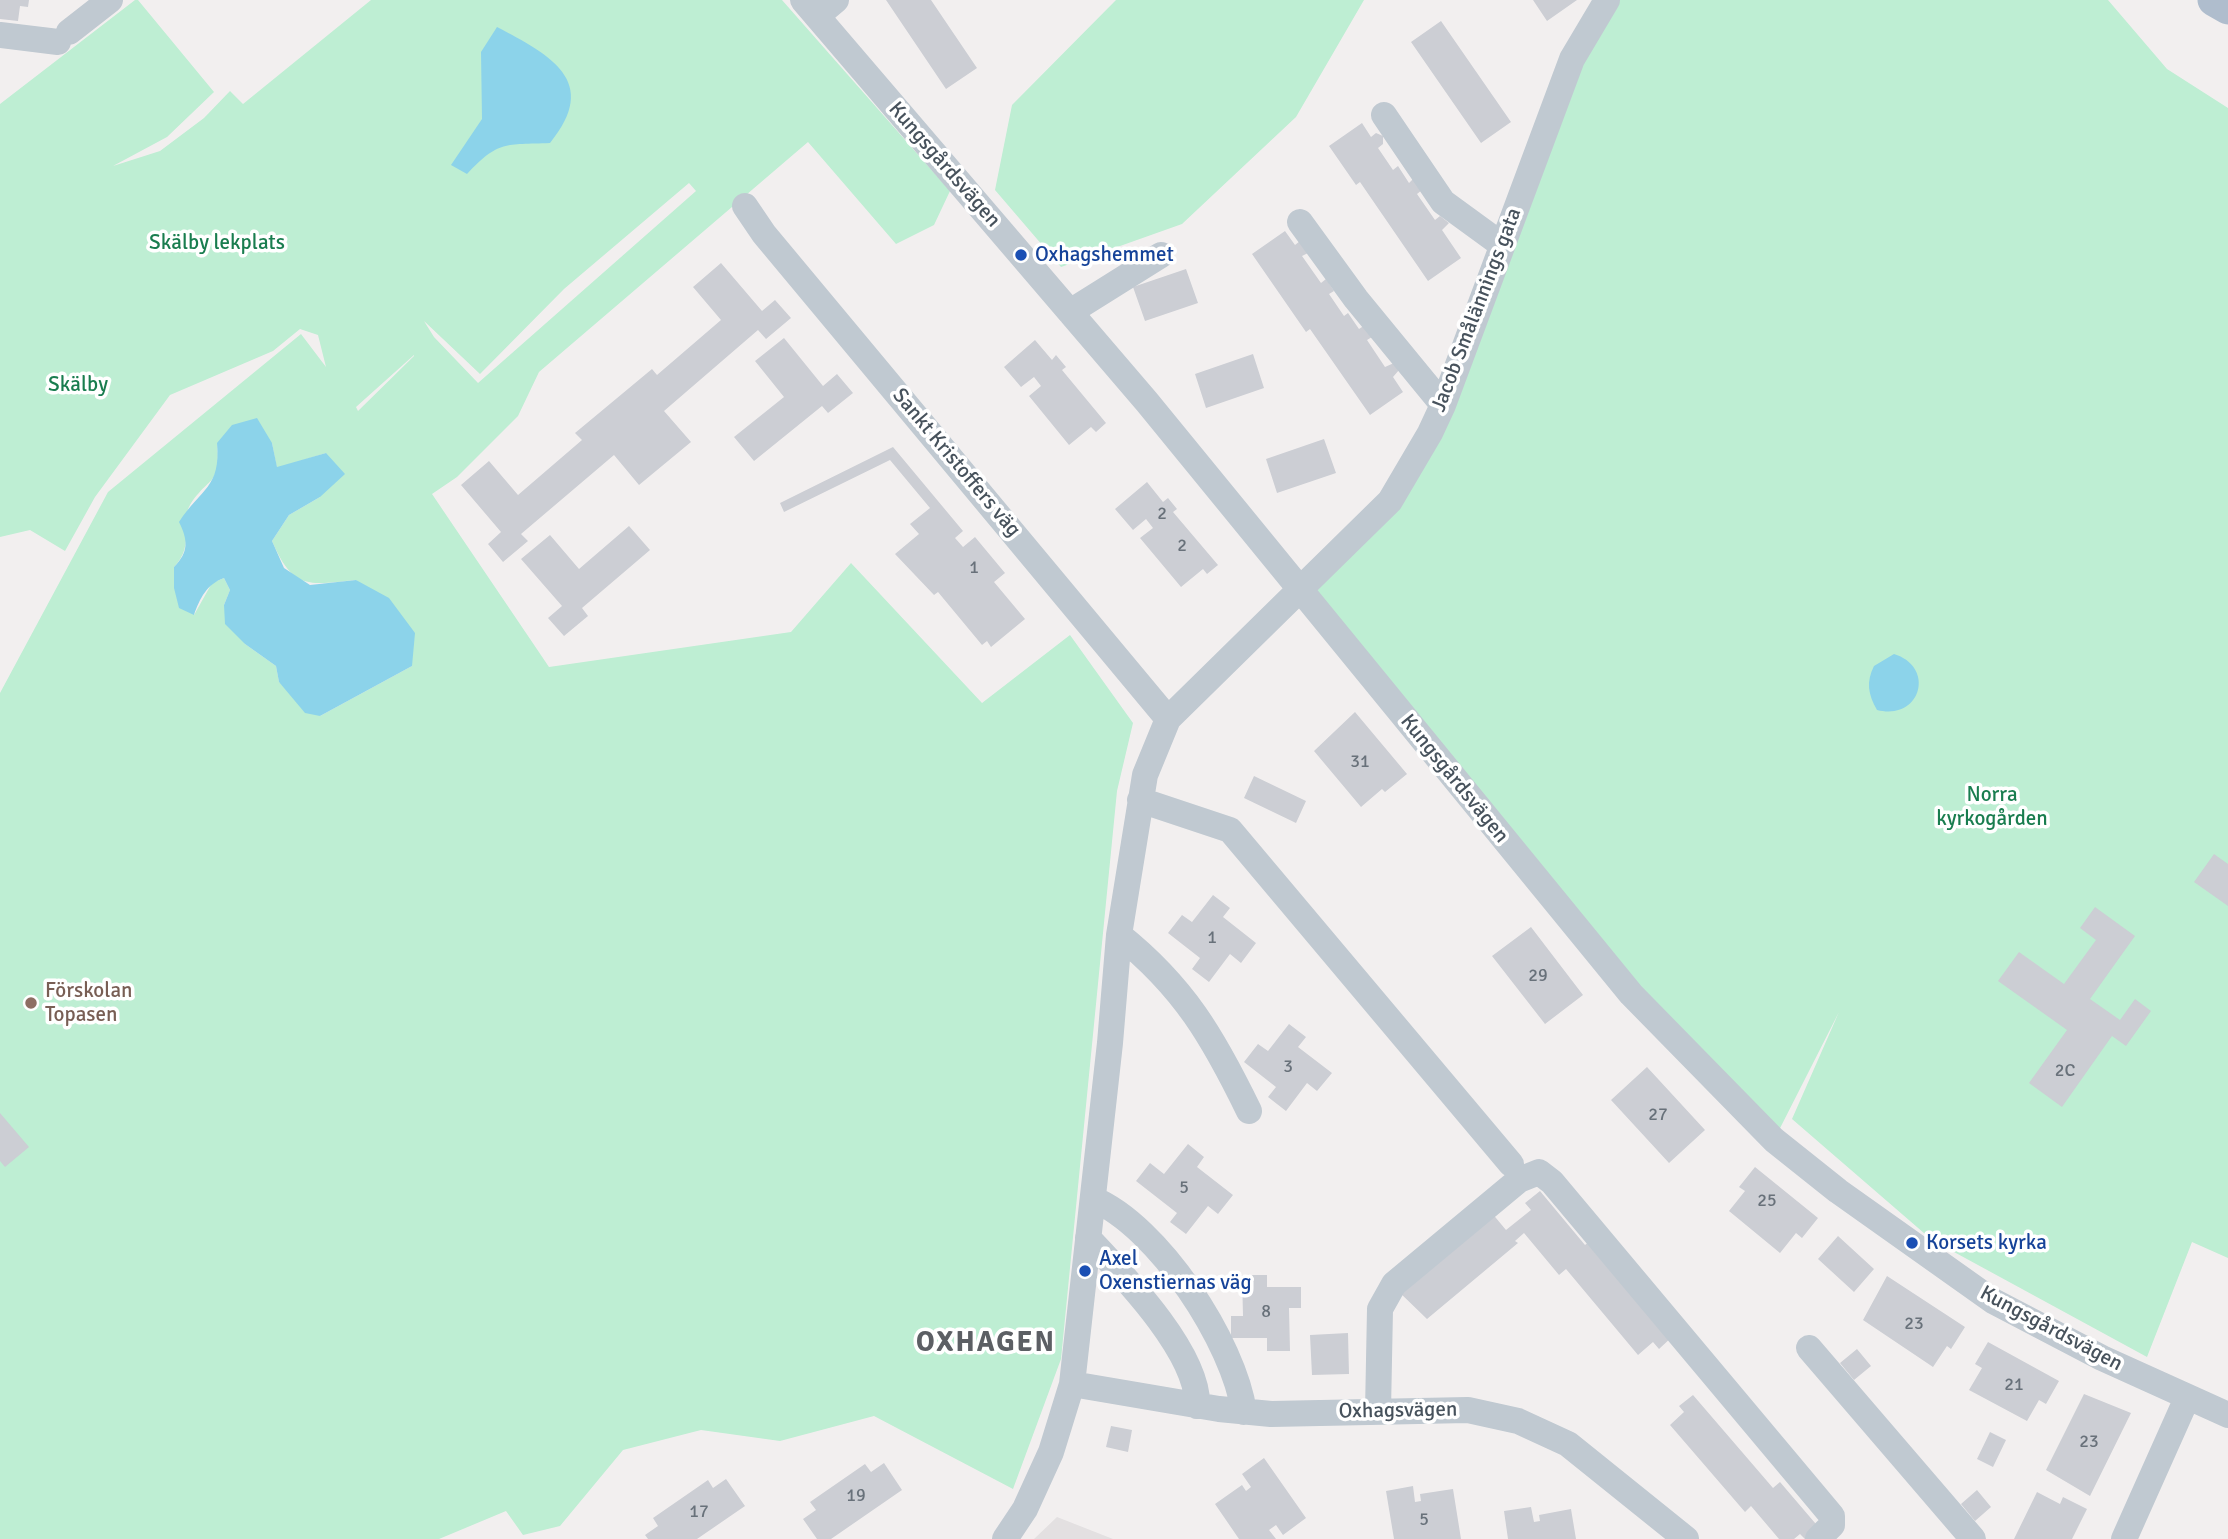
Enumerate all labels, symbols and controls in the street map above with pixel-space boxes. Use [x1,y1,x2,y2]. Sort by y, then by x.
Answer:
street label: Kungsgårdsvägen [883,97,1005,233]
street label: Jacob Smålännings gata [1427,205,1527,415]
park label: Skälby lekplats [149,230,285,256]
place label: Oxhagshemmet [1035,242,1174,268]
marker: Oxhagshemmet [1013,247,1029,263]
park label: Skälby [48,372,108,398]
street label: Sankt Kristoffers väg [887,384,1025,542]
house number: 2 [1157,503,1167,525]
house number: 2 [1177,535,1187,557]
house number: 1 [969,557,979,579]
street label: Kungsgårdsvägen [1394,710,1514,848]
house number: 31 [1350,751,1370,773]
park label: Norra kyrkogården [1936,782,2048,832]
house number: 1 [1207,927,1217,949]
house number: 29 [1528,965,1548,987]
place label: Förskolan Topasen [45,978,133,1028]
marker: Förskolan Topasen [23,995,39,1011]
house number: 3 [1283,1056,1293,1078]
house number: 2C [2055,1060,2075,1082]
house number: 27 [1648,1104,1668,1126]
house number: 5 [1179,1177,1189,1199]
house number: 25 [1757,1190,1777,1212]
place label: Korsets kyrka [1926,1230,2047,1256]
marker: Korsets kyrka [1904,1235,1920,1251]
place label: Axel Oxenstiernas väg [1099,1246,1252,1296]
marker: Axel Oxenstiernas väg [1077,1263,1093,1279]
street label: Kungsgårdsvägen [1975,1281,2127,1377]
house number: 8 [1261,1301,1271,1323]
house number: 23 [1904,1313,1924,1335]
district label: OXHAGEN [917,1327,1055,1361]
house number: 21 [2004,1374,2024,1396]
street label: Oxhagsvägen [1338,1397,1458,1425]
house number: 23 [2079,1431,2099,1453]
house number: 19 [846,1485,866,1507]
house number: 17 [689,1501,709,1523]
house number: 5 [1419,1509,1429,1531]

